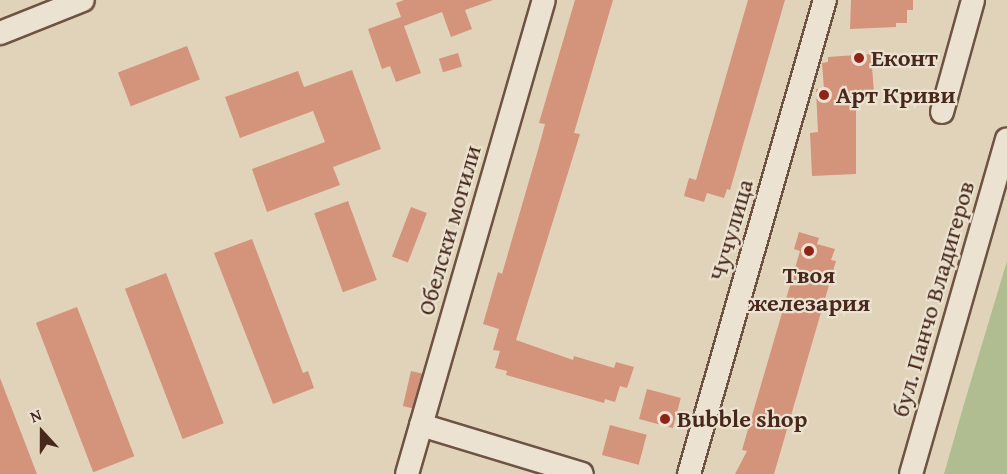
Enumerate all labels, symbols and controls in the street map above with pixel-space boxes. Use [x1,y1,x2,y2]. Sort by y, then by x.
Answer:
place label: Еконт [871,44,938,72]
marker: Еконт [852,51,866,65]
place label: Арт Криви [836,81,956,109]
marker: Арт Криви [817,88,831,102]
street label: Обелски могили [411,142,487,318]
street label: Чучулица [703,176,759,284]
street label: бул. Панчо Владигеров [886,178,980,420]
marker: Твоя железария [802,244,816,258]
place label: Твоя железария [748,261,870,317]
north arrow [12,402,72,462]
text: N [26,402,45,428]
place label: Bubble shop [677,405,807,433]
marker: Bubble shop [658,412,672,426]

